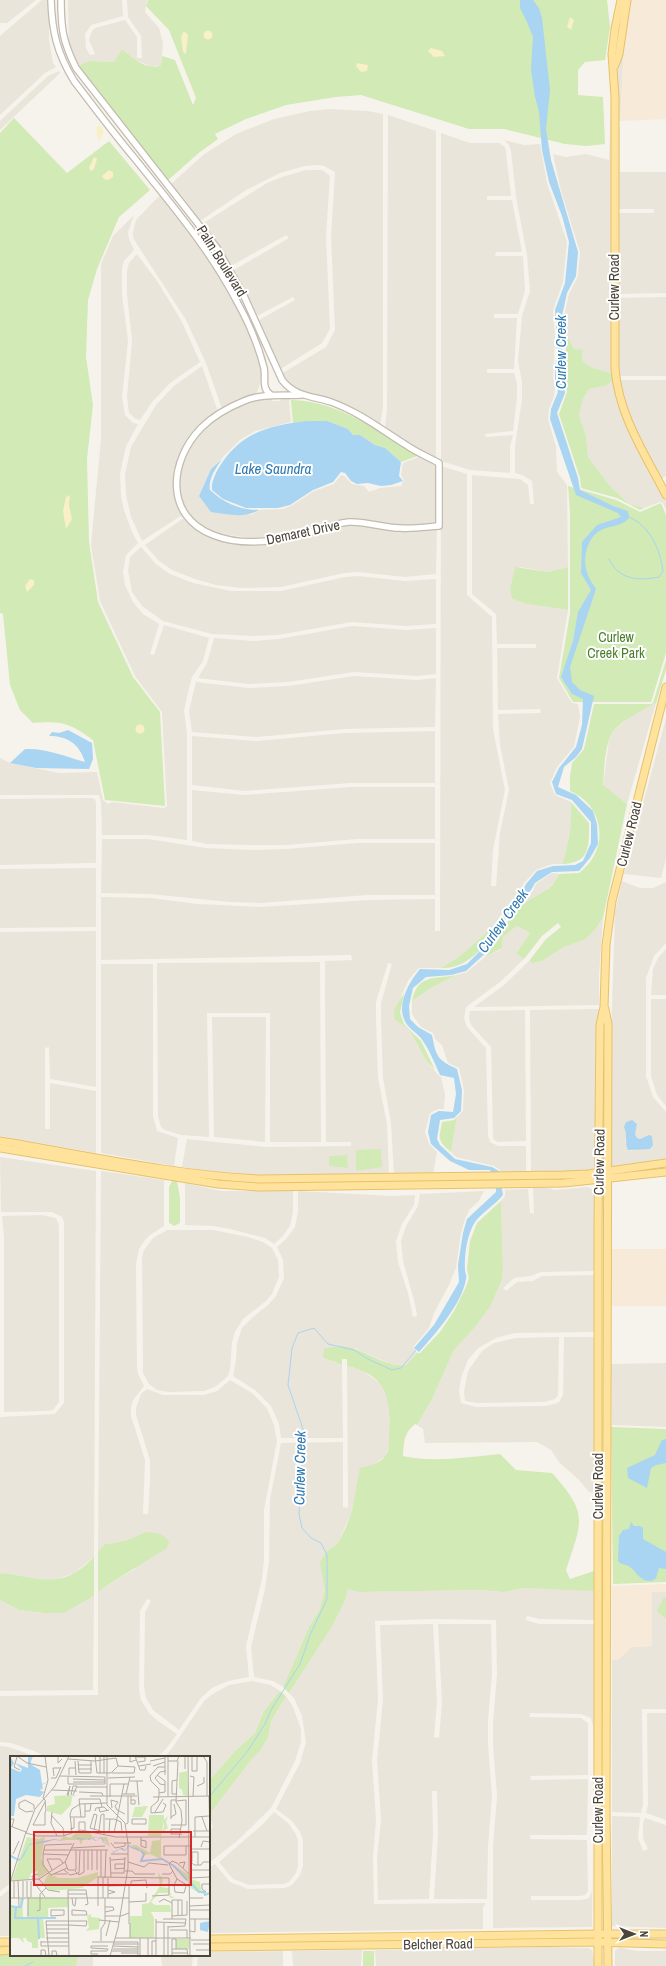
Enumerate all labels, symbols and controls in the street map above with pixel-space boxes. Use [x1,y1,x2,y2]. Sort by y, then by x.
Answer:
street label: Palm Boulevard [193,222,251,300]
street label: Curlew Road [605,254,623,320]
water label: Curlew Creek [550,314,571,389]
water label: Lake Saundra [235,458,311,479]
street label: Demaret Drive [265,515,341,549]
park label: Curlew Creek Park [587,628,645,662]
street label: Curlew Road [612,800,646,868]
water label: Curlew Creek [472,884,533,957]
street label: Curlew Road [589,1129,609,1195]
water label: Curlew Creek [288,1430,311,1505]
street label: Curlew Road [589,1453,607,1519]
inset map [10,1756,210,1956]
street label: Curlew Road [589,1777,607,1843]
north arrow [614,1914,654,1954]
text: N [637,1931,651,1937]
street label: Belcher Road [403,1934,473,1954]

